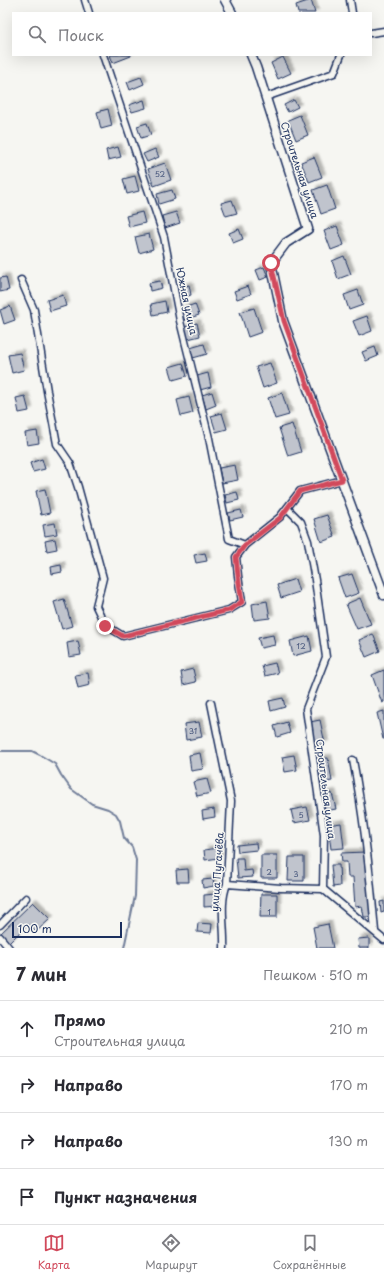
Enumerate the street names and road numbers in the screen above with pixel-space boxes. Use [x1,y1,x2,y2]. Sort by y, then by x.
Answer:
street label: Строительная улица [278,120,323,221]
street label: Южная улица [173,266,202,337]
street label: Строительная улица [313,738,340,841]
street label: улица Пугачёва [206,831,228,912]

